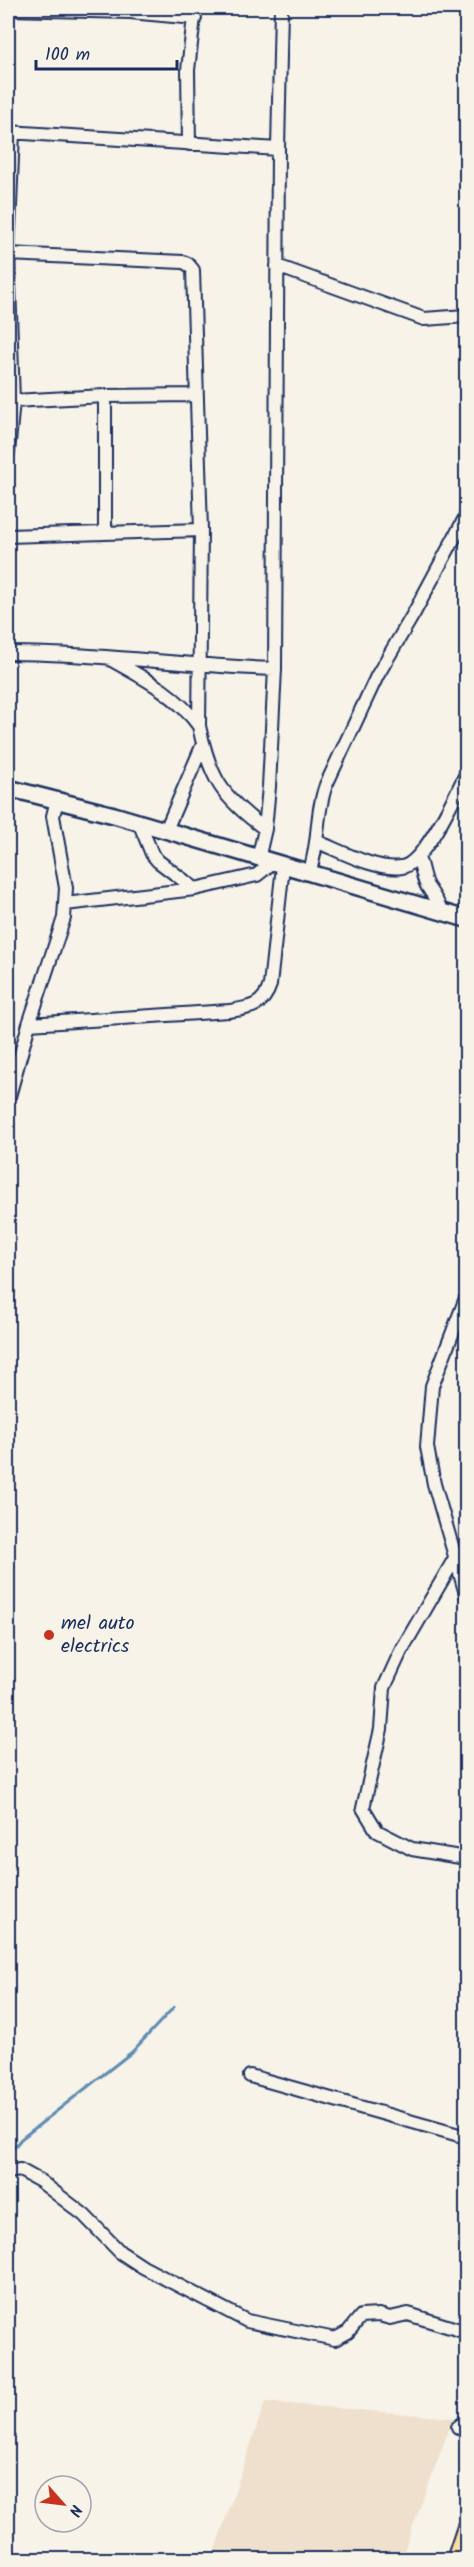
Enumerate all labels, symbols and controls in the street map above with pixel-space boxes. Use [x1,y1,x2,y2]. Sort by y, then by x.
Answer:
scale bar [36,33,177,71]
text: 100 m [45,41,90,70]
place label: mel auto electrics [61,1608,135,1663]
marker: mel auto electrics [42,1628,56,1642]
north arrow [33,2474,93,2534]
text: N [62,2500,88,2521]

